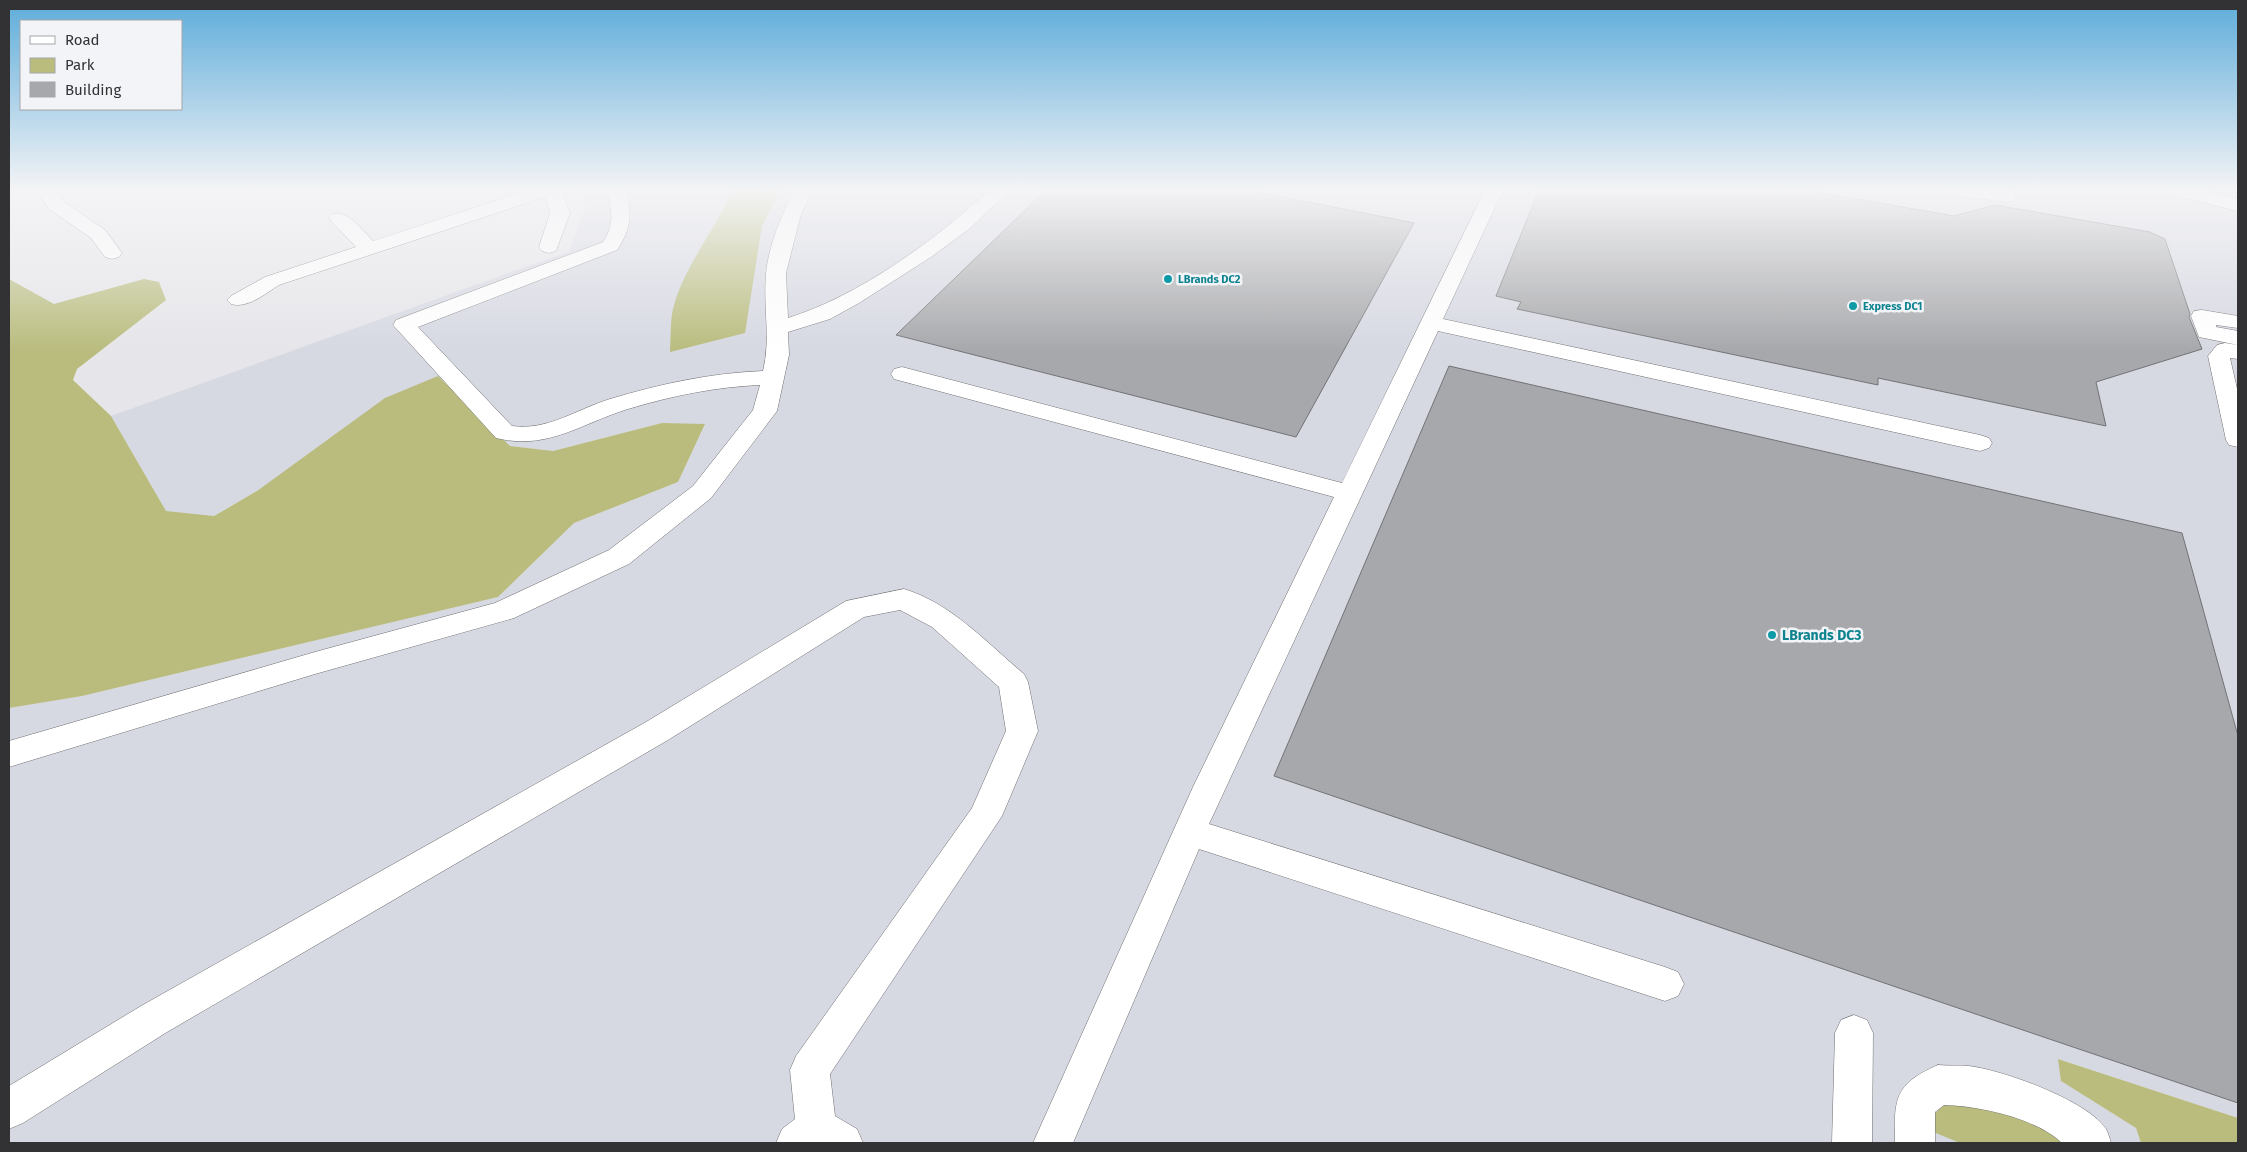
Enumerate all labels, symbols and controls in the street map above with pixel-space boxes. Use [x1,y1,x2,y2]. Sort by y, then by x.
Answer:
legend [20,20,182,110]
text: Road [65,31,100,49]
text: Park [65,56,95,74]
text: Building [65,81,121,99]
marker: LBrands DC2 [1162,273,1174,285]
place label: LBrands DC2 [1178,273,1241,286]
marker: Express DC1 [1847,300,1859,312]
place label: Express DC1 [1863,300,1922,313]
place label: LBrands DC3 [1782,627,1862,644]
marker: LBrands DC3 [1766,629,1778,641]

